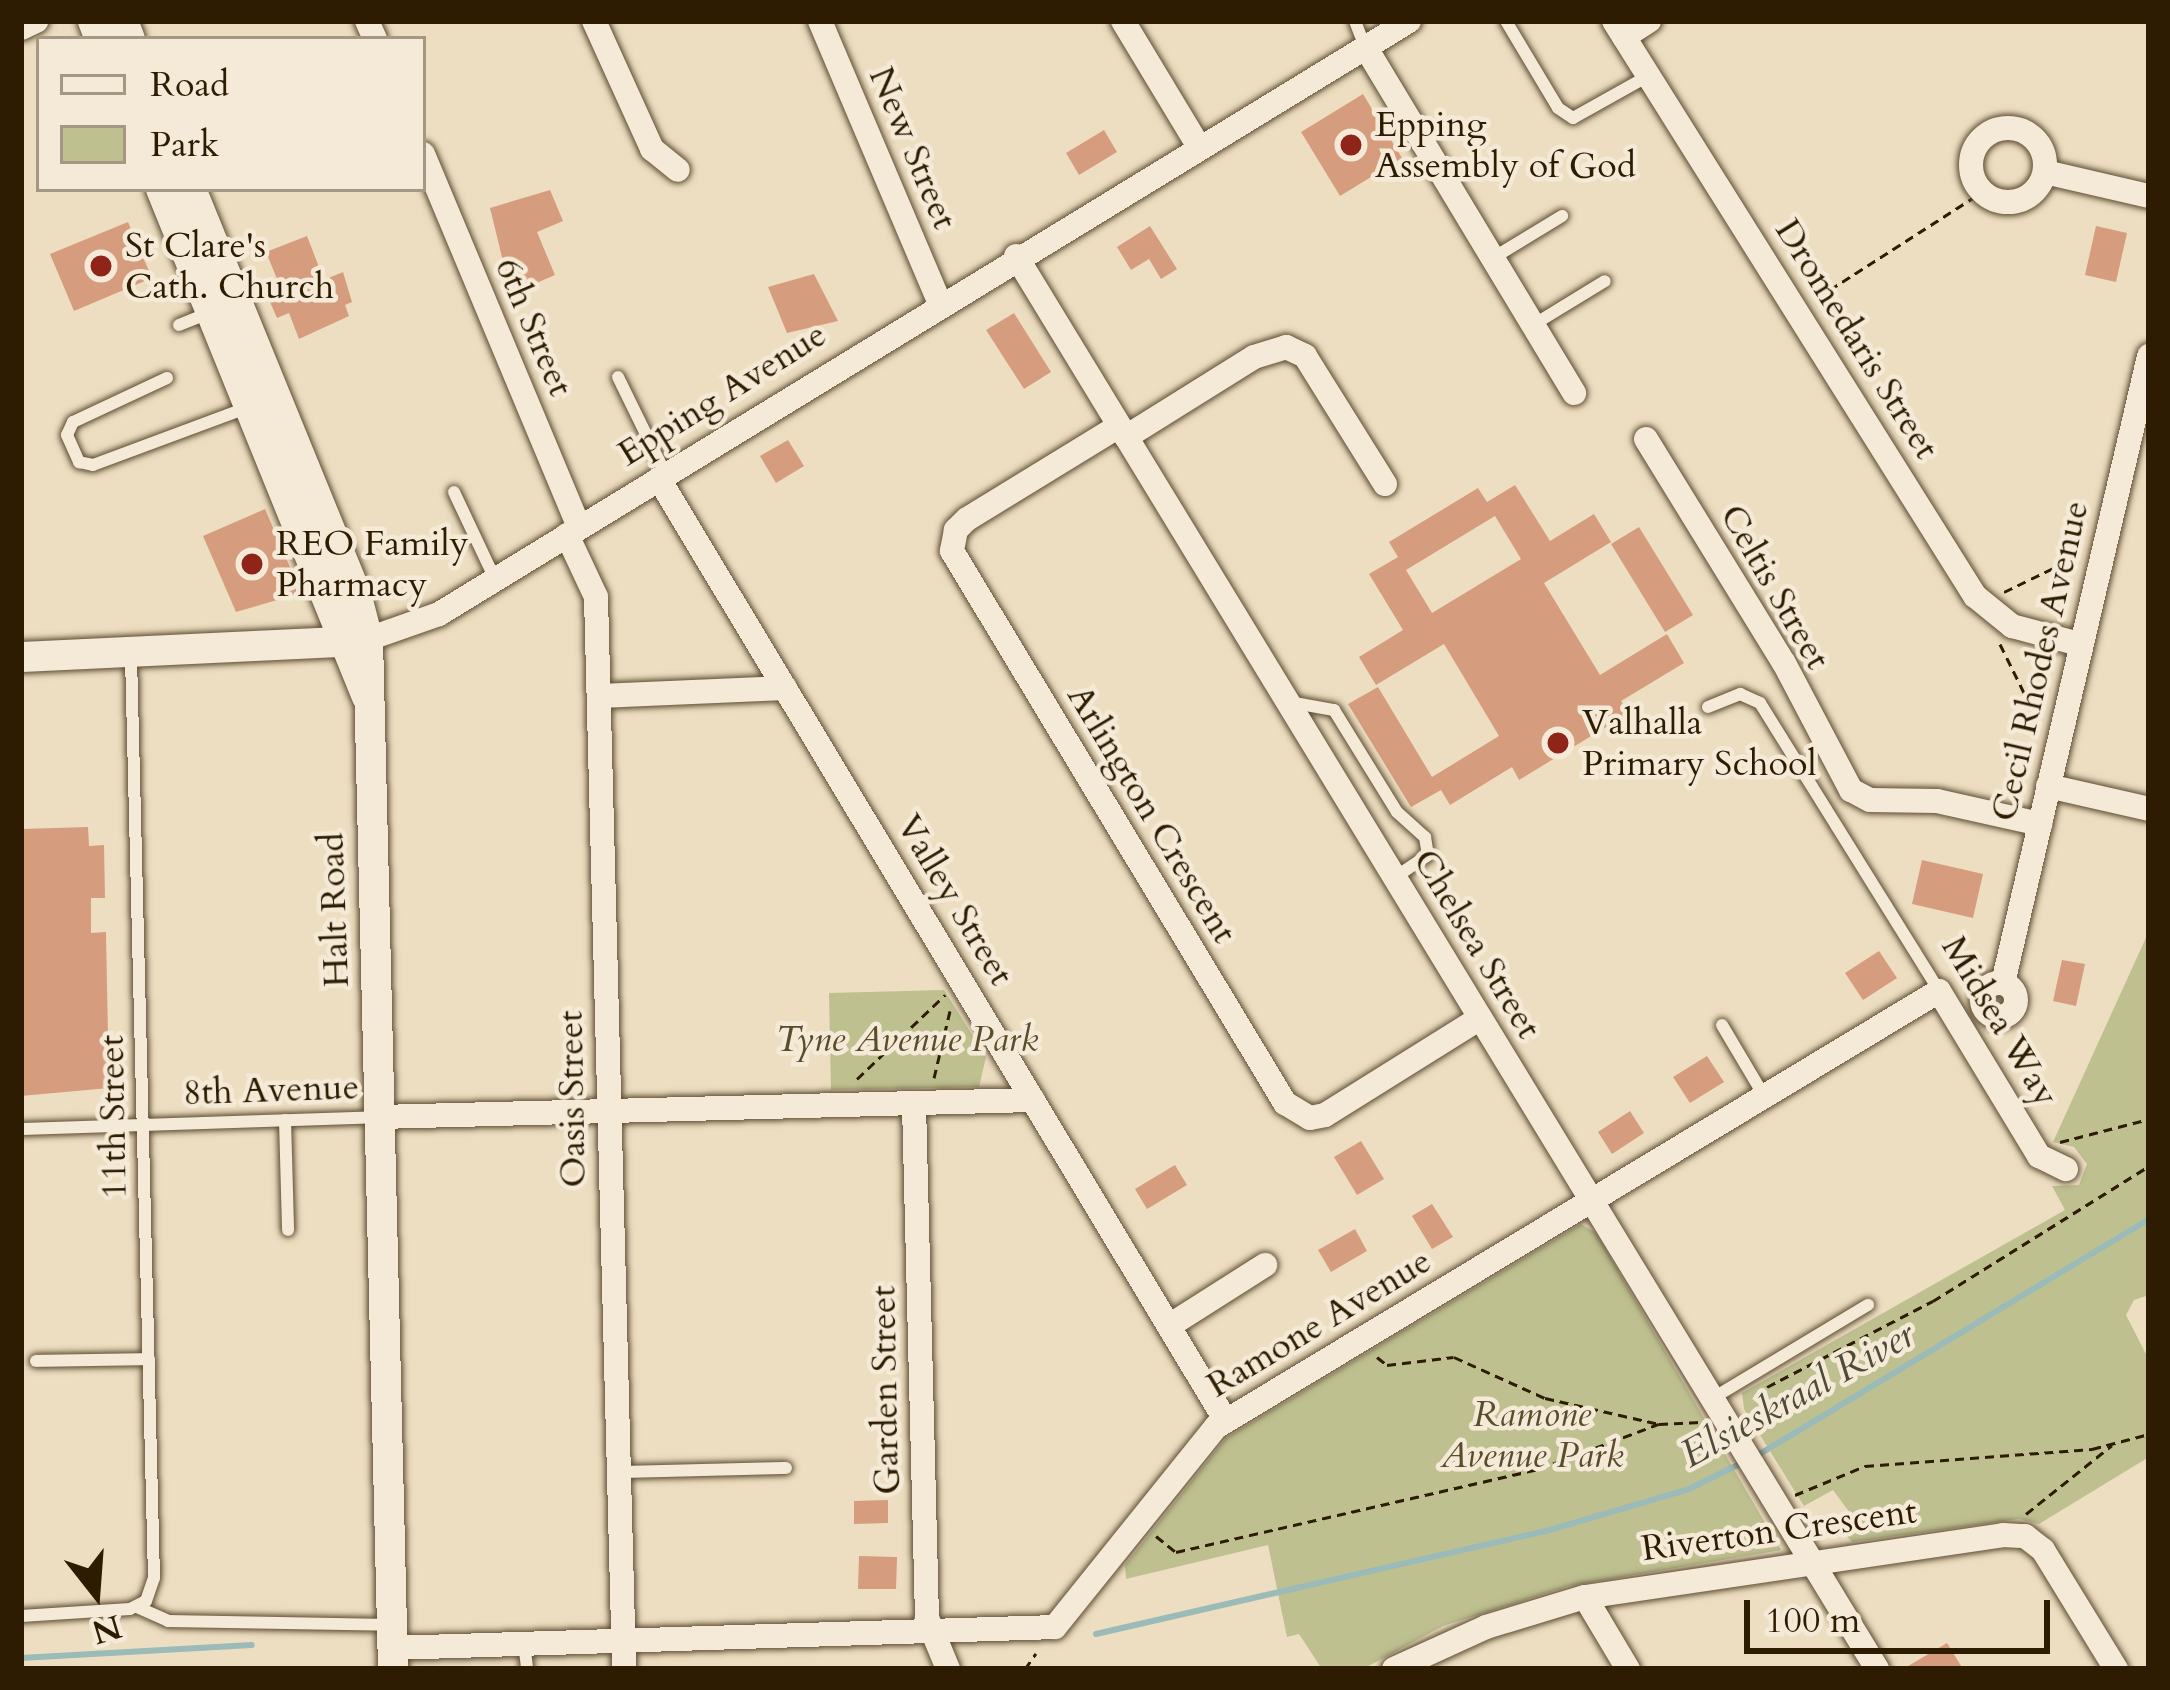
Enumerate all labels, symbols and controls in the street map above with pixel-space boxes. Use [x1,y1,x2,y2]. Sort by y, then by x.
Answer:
legend [36,36,426,192]
text: Road [150,60,229,109]
street label: New Street [859,60,967,236]
place label: Epping Assembly of God [1375,102,1636,187]
text: Park [150,120,219,169]
marker: Epping Assembly of God [1338,132,1364,158]
street label: Dromedaris Street [1766,211,1948,467]
place label: St Clare's Cath. Church [125,223,334,308]
street label: 6th Street [486,251,582,403]
marker: St Clare's Cath. Church [88,253,114,279]
street label: Epping Avenue [610,313,834,475]
street label: Celtis Street [1711,497,1839,677]
street label: Cecil Rhodes Avenue [1982,497,2098,825]
place label: REO Family Pharmacy [276,521,469,606]
marker: REO Family Pharmacy [239,551,265,577]
street label: Arlington Crescent [1058,677,1246,951]
place label: Valhalla Primary School [1582,700,1817,785]
marker: Valhalla Primary School [1545,730,1571,756]
street label: Valley Street [887,807,1023,993]
street label: Halt Road [310,832,358,988]
street label: Chelsea Street [1404,842,1550,1046]
street label: Midsea Way [1932,928,2068,1114]
street label: Oasis Street [549,1010,595,1188]
park label: Tyne Avenue Park [776,1018,1038,1062]
street label: 11th Street [90,1034,136,1200]
street label: 8th Avenue [182,1065,360,1115]
street label: Ramone Avenue [1199,1239,1439,1407]
street label: Garden Street [862,1285,908,1495]
water label: Elsieskraal River [1673,1312,1923,1478]
park label: Ramone Avenue Park [1441,1392,1623,1477]
street label: Riverton Crescent [1639,1489,1919,1571]
north arrow [36,1534,156,1654]
scale bar [1750,1576,2056,1650]
text: 100 m [1765,1596,1860,1645]
text: N [86,1603,127,1655]

